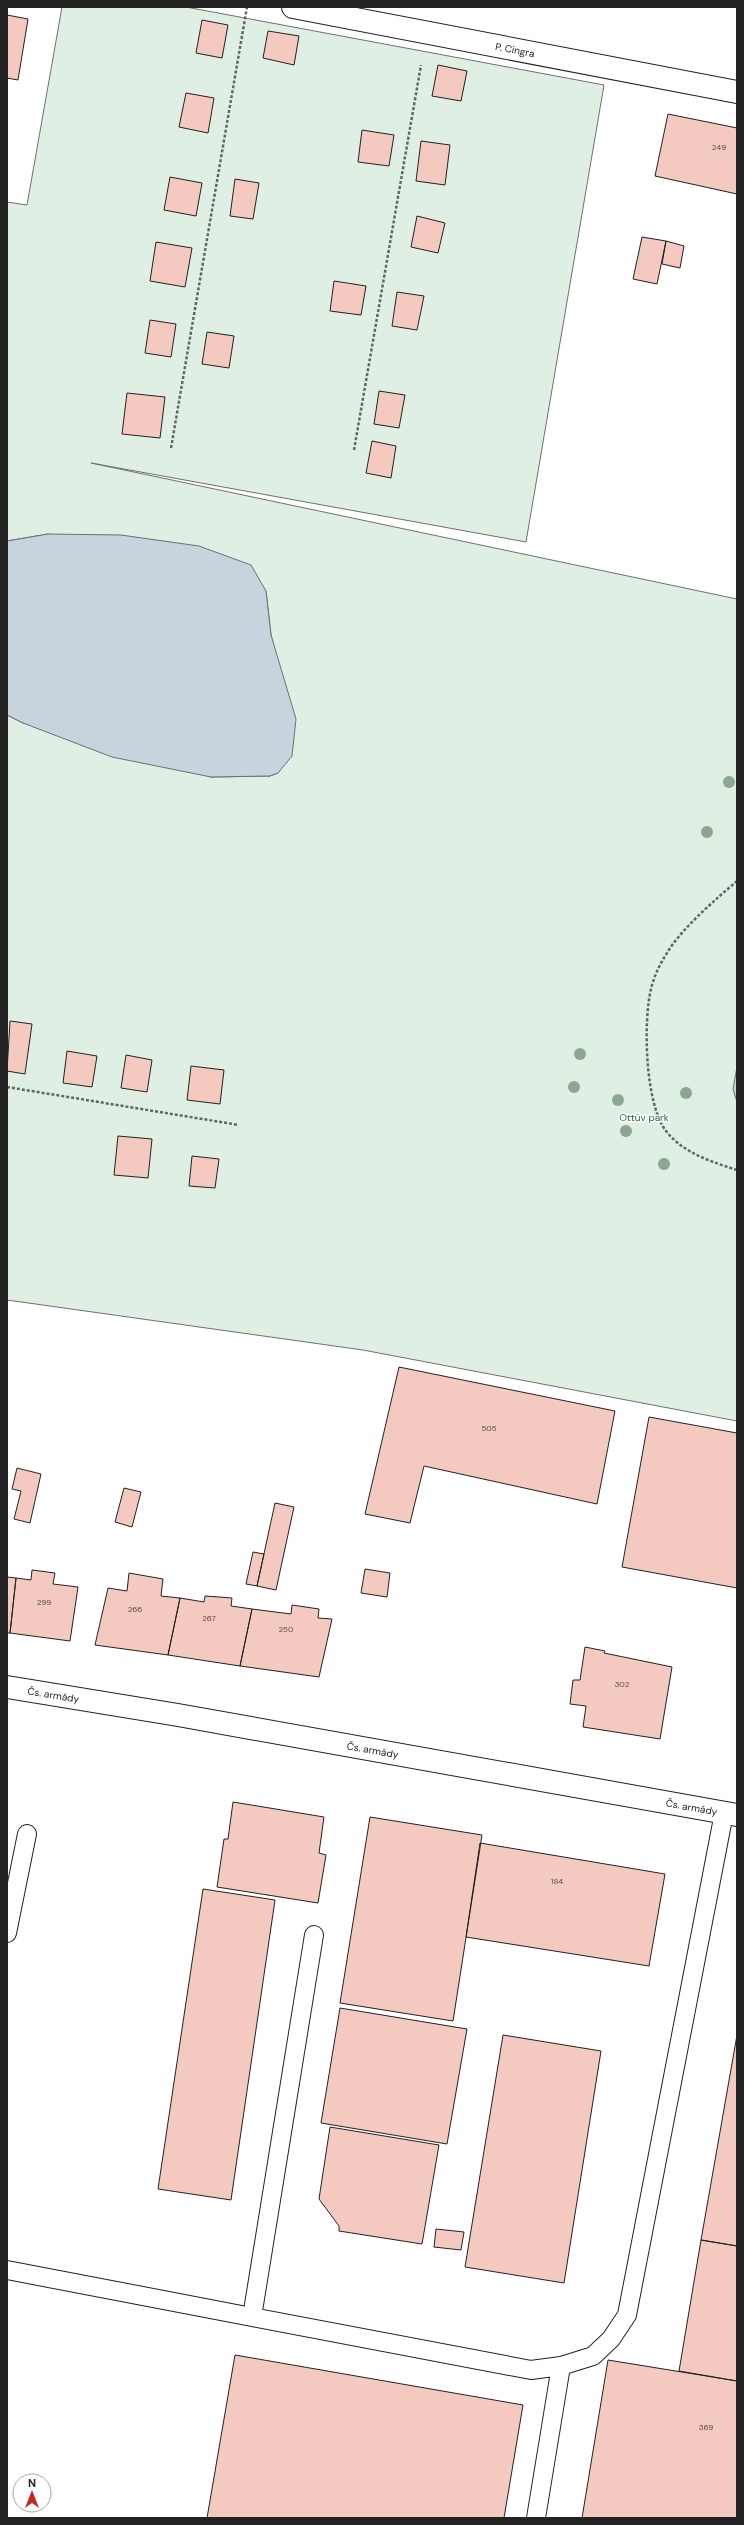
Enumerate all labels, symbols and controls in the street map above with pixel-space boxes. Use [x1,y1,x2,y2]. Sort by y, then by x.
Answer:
street label: P. Cingra [494,40,536,60]
house number: 249 [712,142,726,152]
park label: Ottúv park [619,1111,669,1124]
house number: 505 [481,1423,497,1433]
house number: 299 [37,1597,51,1607]
house number: 266 [128,1604,142,1614]
house number: 267 [202,1613,216,1623]
house number: 250 [279,1624,294,1634]
house number: 302 [615,1679,630,1689]
street label: Čs. armády [26,1684,81,1706]
street label: Čs. armády [346,1739,400,1761]
street label: Čs. armády [665,1796,719,1818]
house number: 184 [551,1876,563,1886]
house number: 369 [699,2422,713,2432]
north arrow [12,2473,52,2513]
text: N [28,2476,36,2490]

